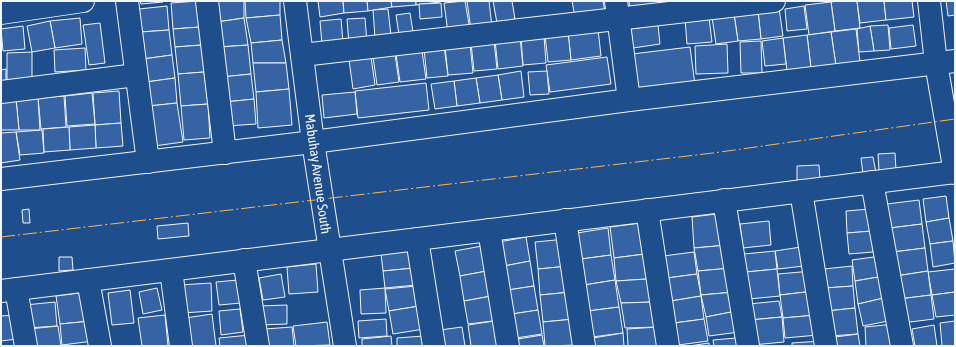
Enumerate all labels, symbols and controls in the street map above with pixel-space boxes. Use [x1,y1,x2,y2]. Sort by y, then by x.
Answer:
street label: Mabuhay Avenue South [302,113,334,235]

